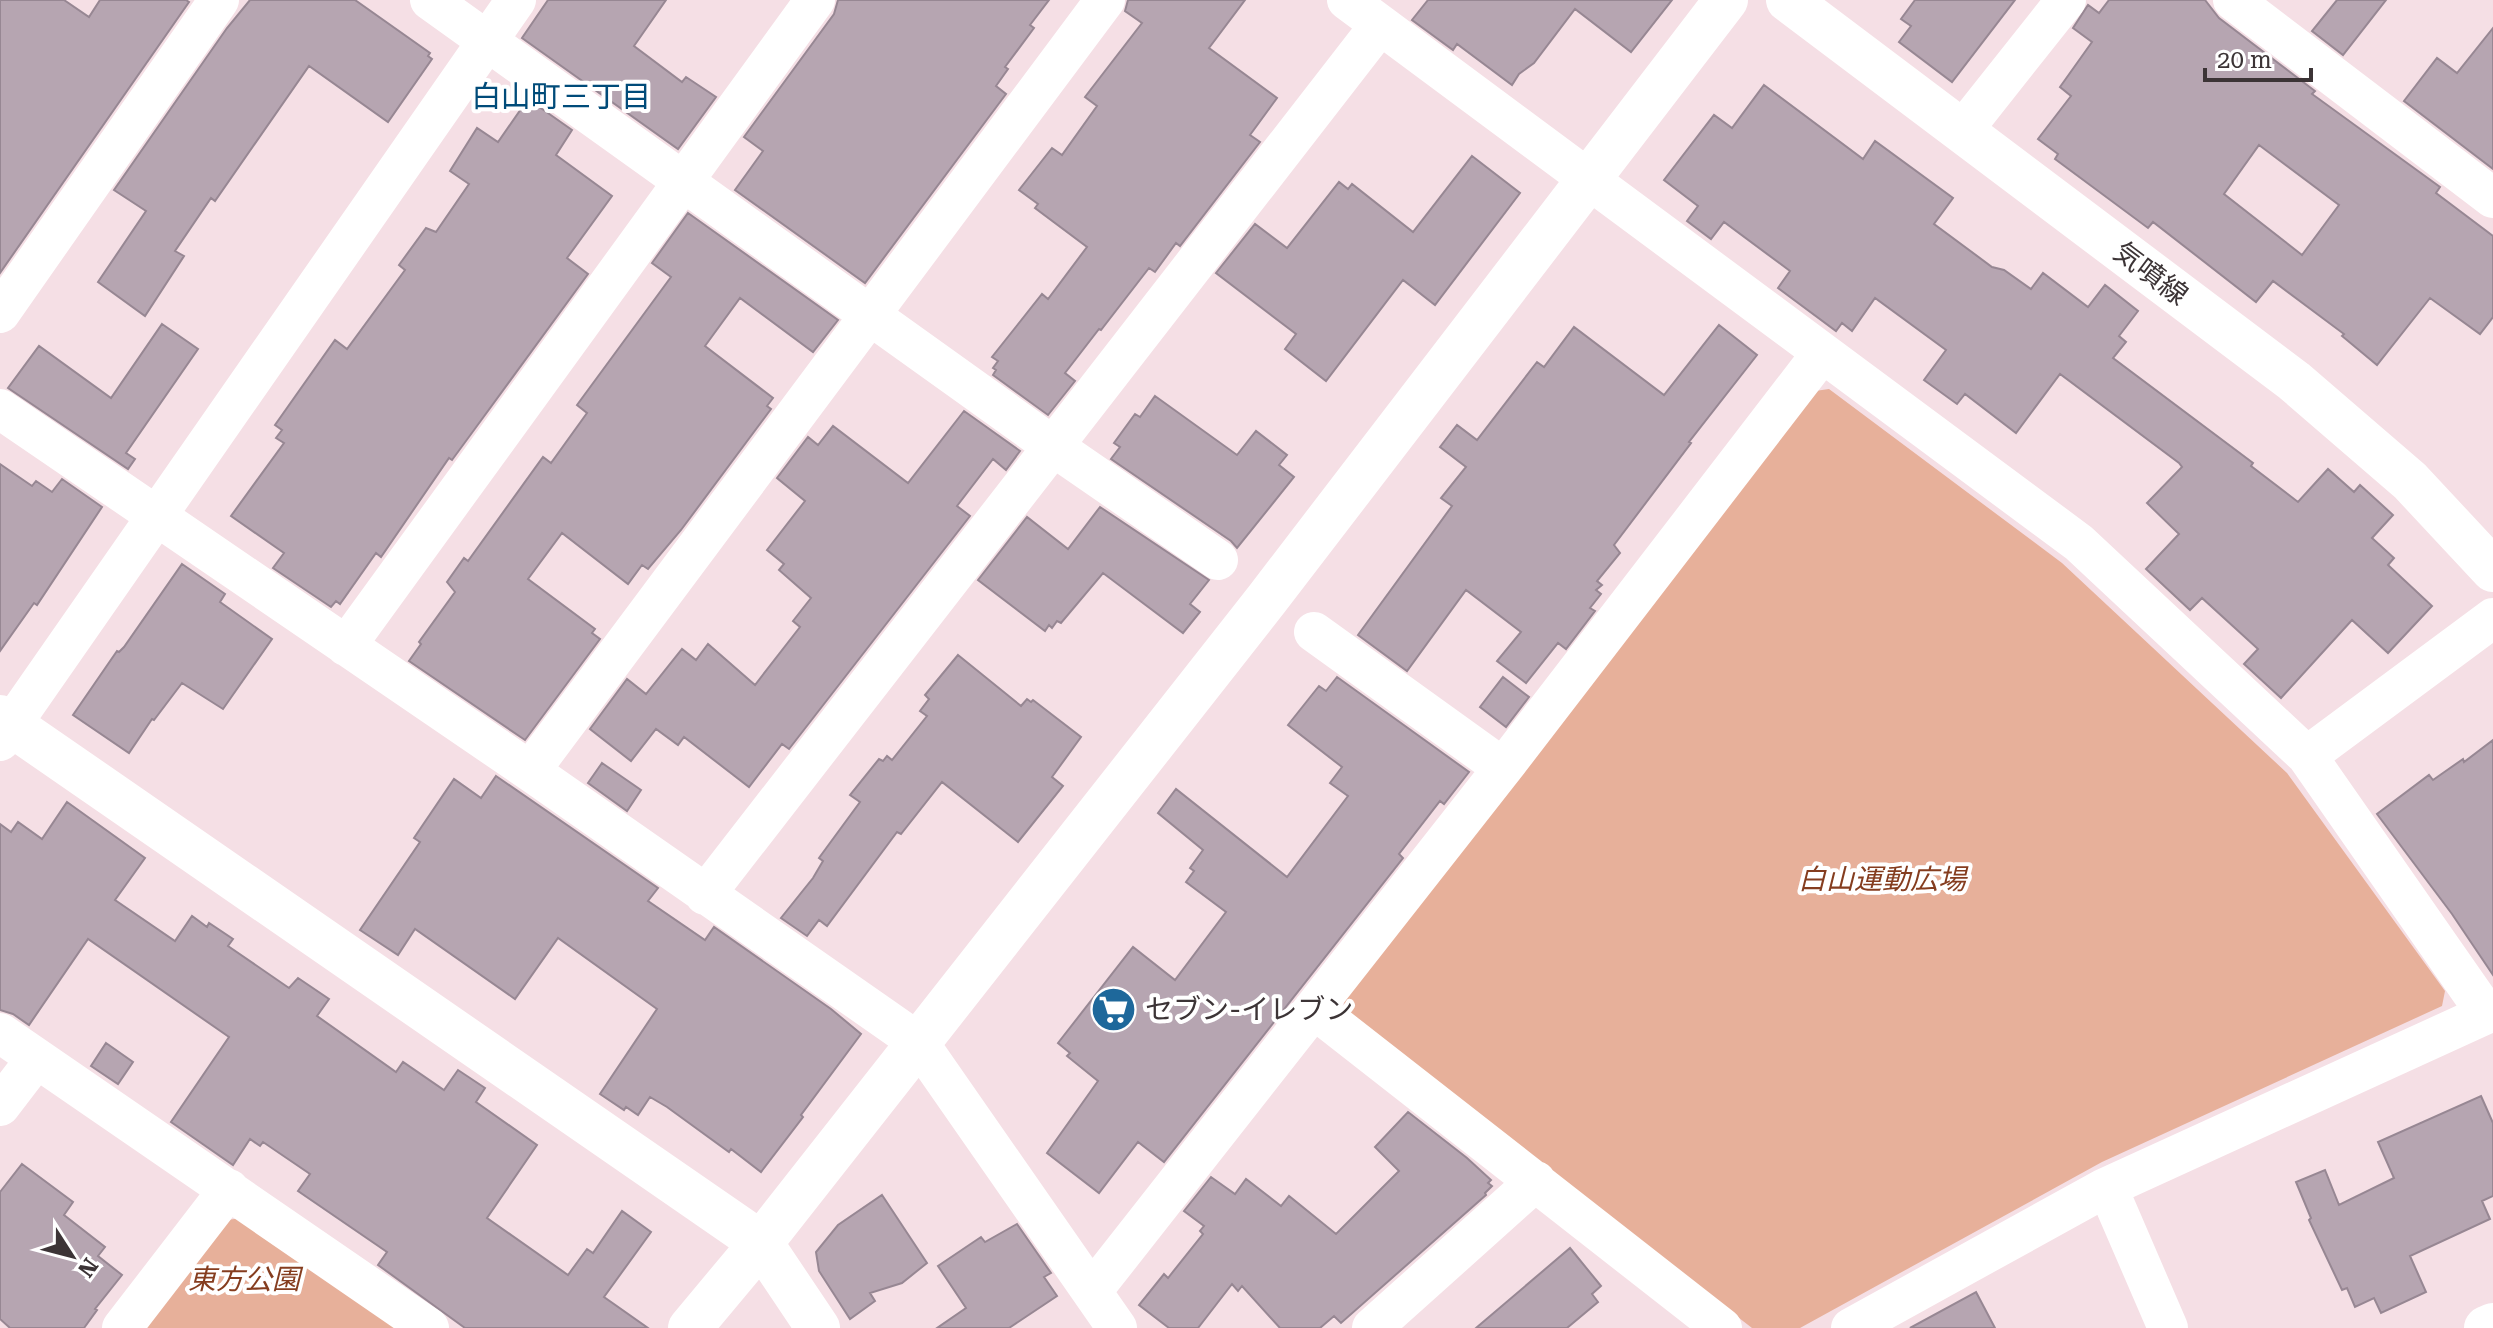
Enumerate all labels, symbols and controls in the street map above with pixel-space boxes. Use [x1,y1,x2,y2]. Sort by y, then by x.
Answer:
scale bar [2205,32,2311,82]
text: 20 m [2217,46,2272,74]
district label: 白山町三丁目 [471,79,651,114]
street label: 気噴線 [2107,235,2194,312]
park label: 白山運動広場 [1798,863,1969,896]
supermarket icon: セブン-イレブン [1090,985,1138,1033]
place label: セブン-イレブン [1145,993,1353,1026]
north arrow [32,1216,112,1296]
text: N [73,1253,103,1282]
park label: 東方公園 [188,1263,304,1296]

